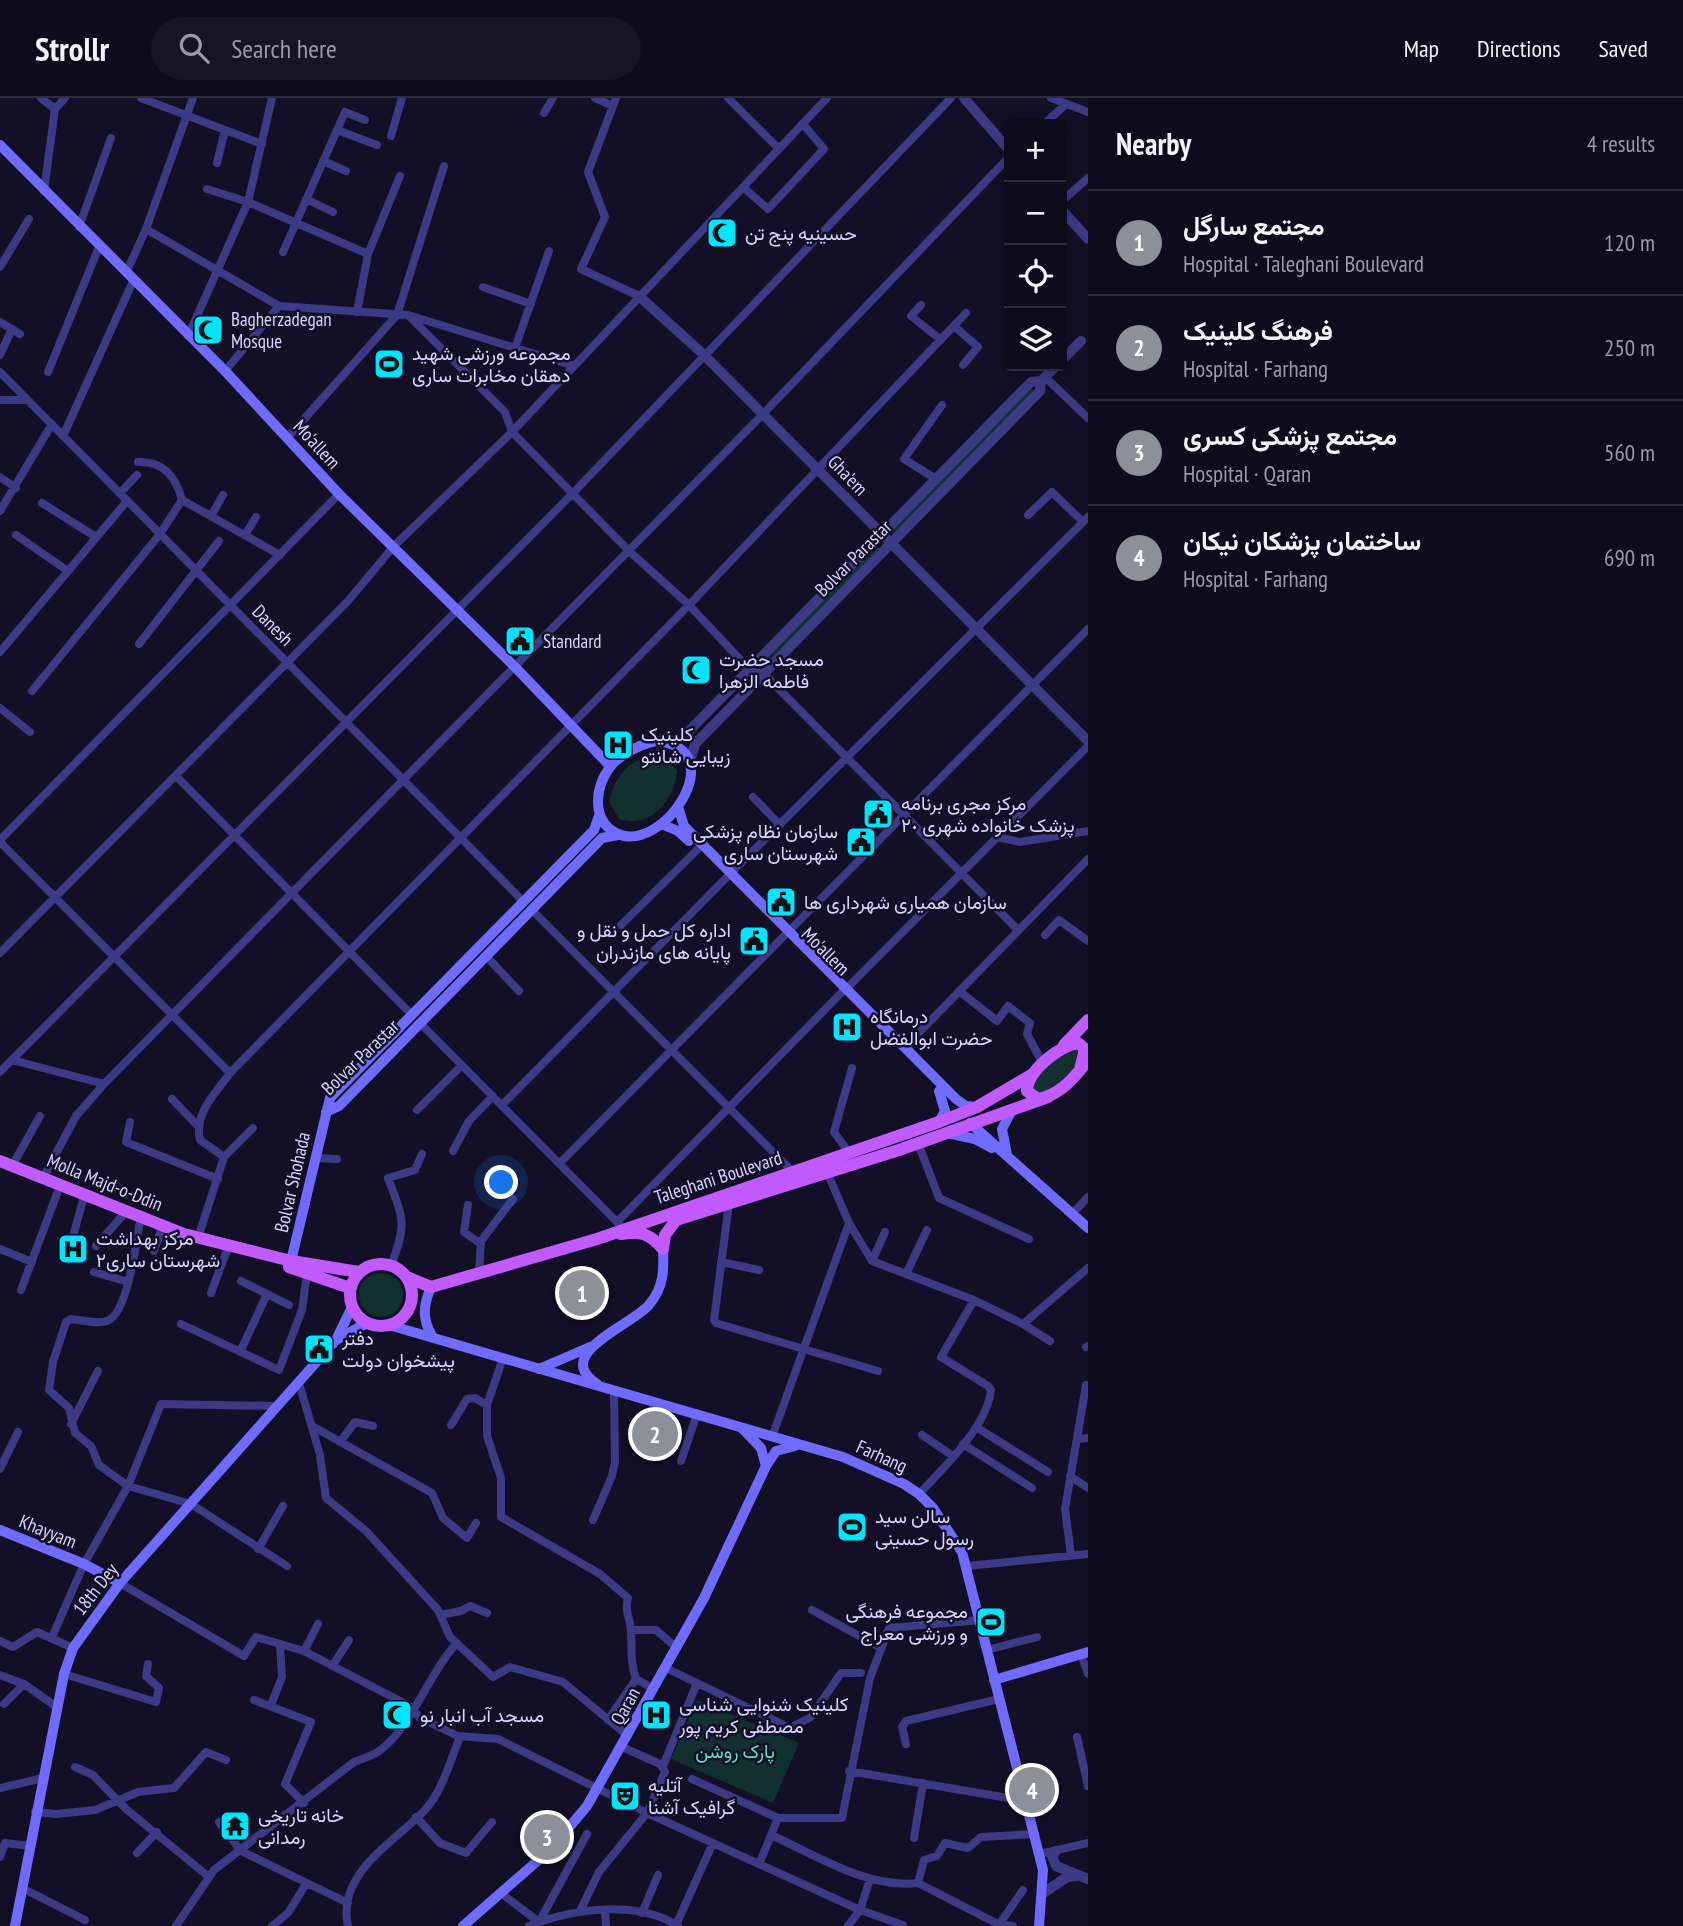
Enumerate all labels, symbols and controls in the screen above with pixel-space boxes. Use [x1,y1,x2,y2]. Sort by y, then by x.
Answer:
search box [151,17,641,80]
text: Strollr [35,27,109,70]
icon: search [175,29,213,67]
text: Search here [231,32,337,65]
text: Map [1404,33,1439,64]
text: Directions [1477,33,1561,64]
text: Saved [1599,33,1648,64]
map controls [1004,119,1067,371]
button: + [1004,119,1067,182]
text: Nearby [1116,124,1191,163]
text: 4 results [1587,129,1655,158]
button: − [1004,182,1067,245]
text: مجتمع سارگل [1183,209,1325,242]
mosque icon: حسینیه پنج تن [705,216,739,250]
place label: حسینیه پنج تن [745,221,857,247]
text: 1 [1134,228,1145,257]
text: 120 m [1604,228,1655,257]
button: locate [1004,245,1067,308]
text: Hospital · Taleghani Boulevard [1183,249,1424,278]
place label: Bagherzadegan Mosque [231,307,332,353]
button: layers [1004,308,1067,371]
mosque icon: Bagherzadegan Mosque [191,313,225,347]
text: فرهنگ کلینیک [1183,314,1333,347]
text: 2 [1134,333,1145,362]
text: 250 m [1604,333,1655,362]
place label: مجموعه ورزشی شهید دهقان مخابرات ساری [412,341,571,387]
sports icon: مجموعه ورزشی شهید دهقان مخابرات ساری [372,347,406,381]
text: Hospital · Farhang [1183,354,1328,383]
street label: Mo'allem [288,414,346,474]
text: مجتمع پزشکی کسری [1183,419,1397,452]
text: 3 [1134,438,1145,467]
text: 560 m [1604,438,1655,467]
street label: Gha'em [823,450,873,500]
text: Hospital · Qaran [1183,459,1311,488]
street label: Bolvar Parastar [810,514,897,601]
text: ساختمان پزشکان نیکان [1183,524,1421,557]
text: 4 [1134,543,1145,572]
text: 690 m [1604,543,1655,572]
text: Hospital · Farhang [1183,564,1328,593]
street label: Danesh [247,599,299,651]
public building icon: Standard [503,624,537,658]
place label: Standard [543,629,602,653]
place label: مسجد حضرت فاطمه الزهرا [719,647,824,693]
mosque icon: مسجد حضرت فاطمه الزهرا [679,653,713,687]
place label: کلینیک زیبایی شانتو [641,722,731,768]
hospital icon: کلینیک زیبایی شانتو [601,728,635,762]
place label: مرکز مجری برنامه پزشک خانواده شهری ٢٠ [901,791,1075,839]
public building icon: مرکز مجری برنامه پزشک خانواده شهری ٢٠ [861,797,895,831]
place label: سازمان نظام پزشکی شهرستان ساری [693,819,838,865]
public building icon: سازمان نظام پزشکی شهرستان ساری [844,825,878,859]
public building icon: سازمان همیاری شهرداری ها [764,885,798,919]
place label: سازمان همیاری شهرداری ها [804,890,1007,914]
place label: اداره کل حمل و نقل و پایانه های مازندران [577,918,731,966]
street label: Mo'allem [797,922,855,980]
public building icon: اداره کل حمل و نقل و پایانه های مازندران [737,924,771,958]
place label: درمانگاه حضرت ابوالفضل [870,1004,992,1050]
hospital icon: درمانگاه حضرت ابوالفضل [830,1010,864,1044]
street label: Bolvar Parastar [316,1014,404,1100]
street label: Bolvar Shohada [269,1129,315,1235]
street label: Taleghani Boulevard [651,1145,785,1209]
street label: Molla Majd-o-Ddin [44,1148,166,1216]
your location [484,1165,518,1199]
place label: مرکز بهداشت شهرستان ساری٢ [96,1226,220,1272]
hospital icon: مرکز بهداشت شهرستان ساری٢ [56,1232,90,1266]
pin: 1 [559,1267,605,1319]
place label: دفتر پیشخوان دولت [341,1326,455,1374]
public building icon: دفتر پیشخوان دولت [302,1332,336,1366]
pin: 2 [632,1408,678,1460]
street label: Farhang [853,1434,911,1478]
place label: سالن سید رسول حسینی [875,1504,974,1550]
street label: Khayyam [16,1509,80,1553]
sports icon: سالن سید رسول حسینی [835,1510,869,1544]
street label: 18th Dey [67,1558,123,1620]
place label: مجموعه فرهنگی و ورزشی معراج [846,1599,968,1646]
sports icon: مجموعه فرهنگی و ورزشی معراج [974,1605,1008,1639]
street label: Qaran [605,1683,645,1729]
place label: کلینیک شنوایی شناسی مصطفی کریم پور [678,1692,848,1740]
mosque icon: مسجد آب انبار نو [380,1698,414,1732]
hospital icon: کلینیک شنوایی شناسی مصطفی کریم پور [639,1698,673,1732]
place label: مسجد آب انبار نو [420,1703,544,1727]
park label: پارک روشن [695,1739,775,1765]
pin: 4 [1009,1764,1055,1816]
place label: آتلیه گرافیک آشنا [648,1773,735,1819]
theatre icon: آتلیه گرافیک آشنا [608,1779,642,1813]
place label: خانه تاریخی رمدانی [258,1803,344,1849]
temple icon: خانه تاریخی رمدانی [218,1809,252,1843]
pin: 3 [524,1811,570,1863]

